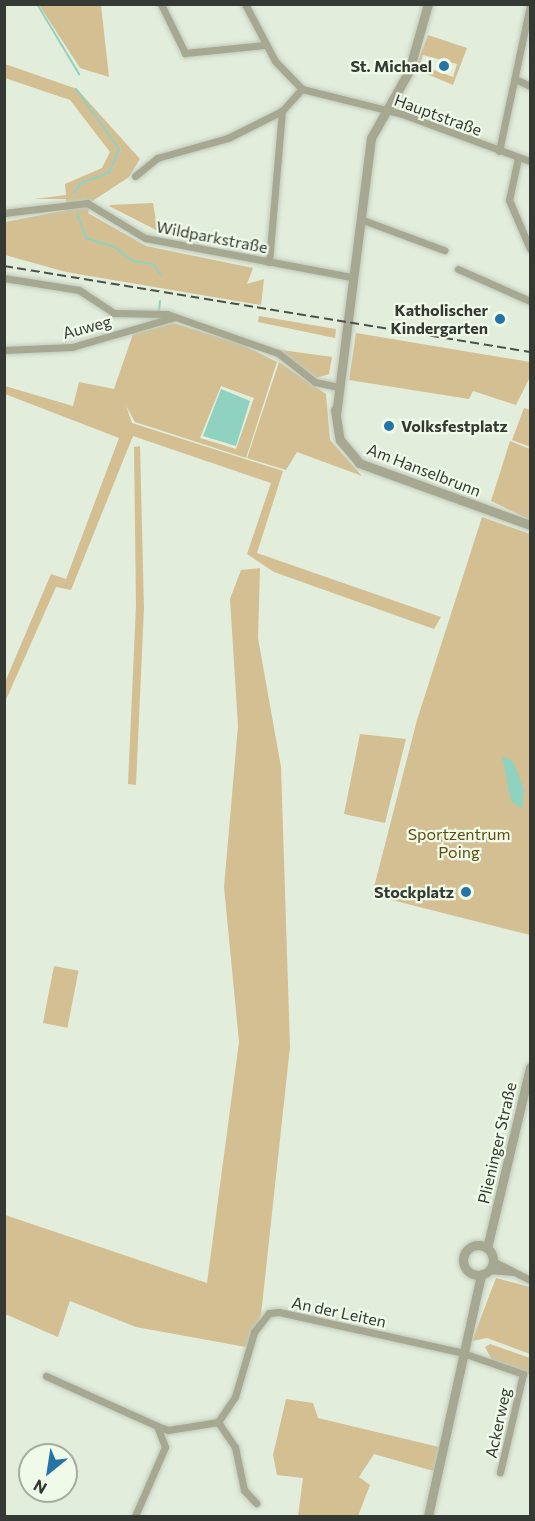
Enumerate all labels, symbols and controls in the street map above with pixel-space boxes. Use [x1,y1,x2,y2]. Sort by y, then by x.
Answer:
place label: St. Michael [350,56,432,76]
marker: St. Michael [437,59,451,73]
street label: Hauptstraße [392,90,484,140]
street label: Wildparkstraße [155,217,269,257]
place label: Katholischer Kindergarten [391,300,488,338]
street label: Auweg [61,311,113,343]
marker: Katholischer Kindergarten [493,312,507,326]
place label: Volksfestplatz [401,416,508,436]
marker: Volksfestplatz [382,419,396,433]
street label: Am Hanselbrunn [364,439,484,501]
park label: Sportzentrum Poing [408,824,510,862]
place label: Stockplatz [374,882,454,902]
marker: Stockplatz [459,885,473,899]
street label: Plieninger Straße [474,1080,520,1206]
street label: An der Leiten [290,1293,388,1331]
street label: Ackerweg [481,1386,515,1460]
north arrow [18,1443,78,1503]
text: N [30,1476,50,1499]

